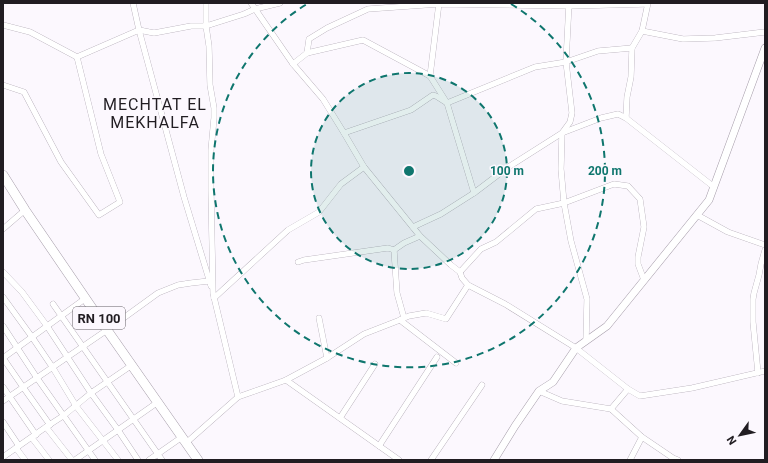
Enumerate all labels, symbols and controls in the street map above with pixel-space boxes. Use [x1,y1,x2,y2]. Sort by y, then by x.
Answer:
district label: MECHTAT EL MEKHALFA [103,95,207,132]
centre of rings [402,164,416,178]
text: 100 m [490,164,524,178]
text: 200 m [588,164,622,178]
road number: RN 100 [73,307,125,329]
north arrow [720,415,760,455]
text: N [724,433,740,447]

